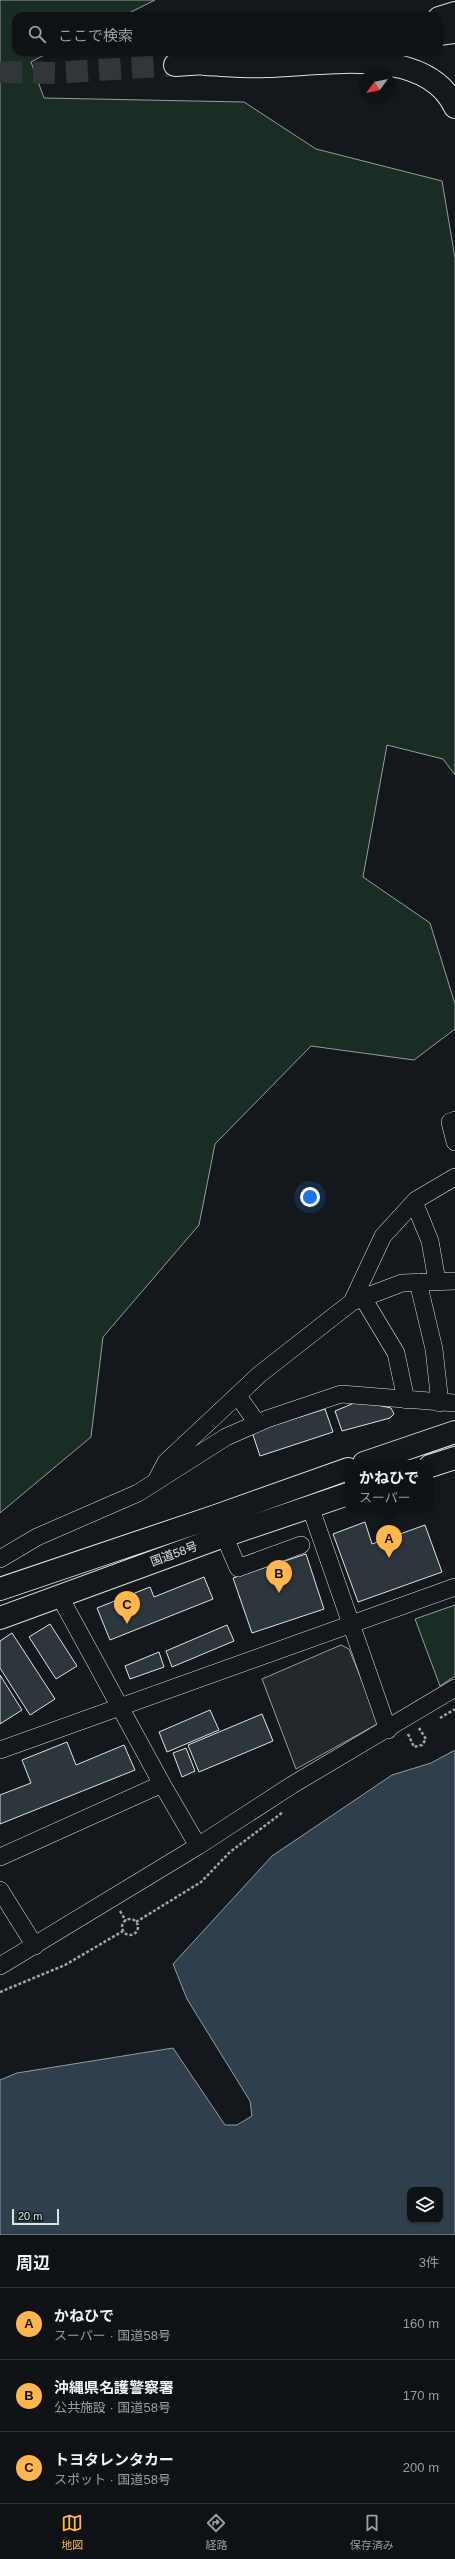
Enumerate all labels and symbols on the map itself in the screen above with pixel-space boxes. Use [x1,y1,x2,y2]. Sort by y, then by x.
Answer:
north arrow [359,68,395,104]
your location [300,1187,320,1207]
pin: A [376,1525,402,1558]
street label: 国道58号 [148,1539,200,1569]
pin: B [266,1560,292,1593]
pin: C [114,1591,140,1624]
scale bar [12,2207,59,2226]

